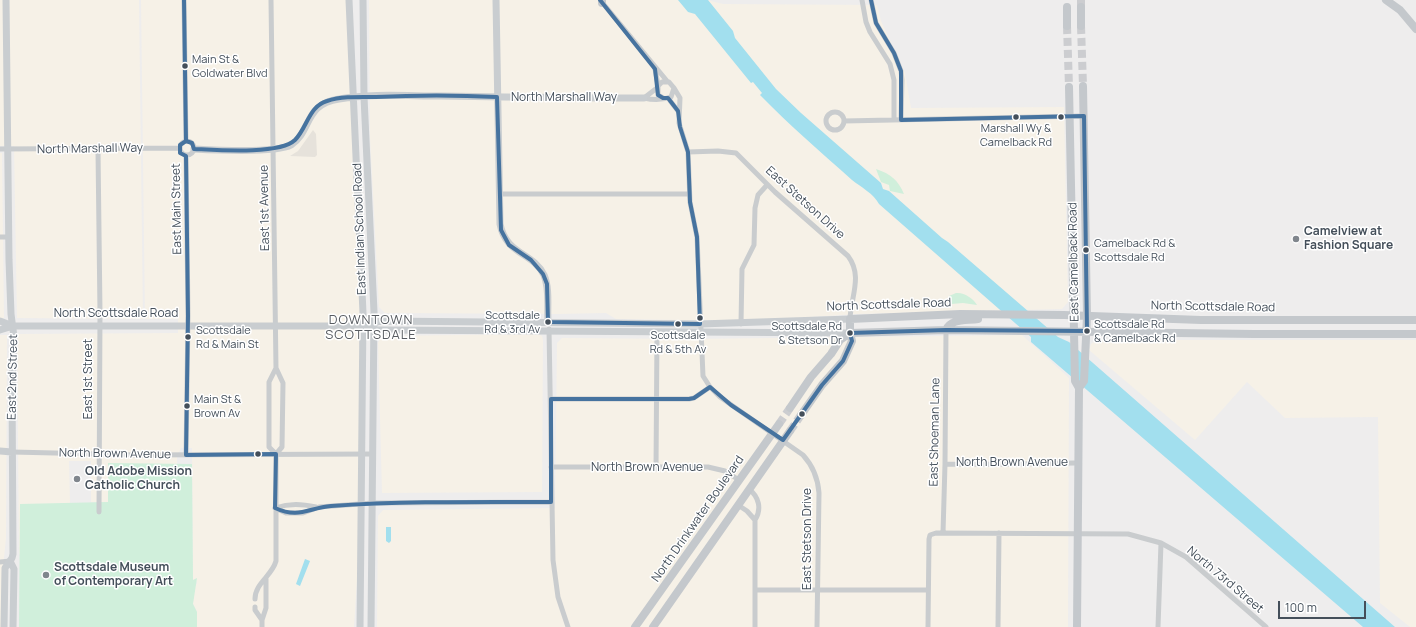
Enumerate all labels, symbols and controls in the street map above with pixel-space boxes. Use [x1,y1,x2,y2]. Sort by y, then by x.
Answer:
place label: Main St & Goldwater Blvd [192,53,268,79]
marker: Main St & Goldwater Blvd [180,61,190,71]
street label: North Marshall Way [511,91,617,105]
marker: Marshall Wy & Camelback Rd [1011,112,1021,122]
unlabelled marker [1056,112,1066,122]
place label: Marshall Wy & Camelback Rd [980,122,1052,148]
street label: North Marshall Way [37,141,143,157]
street label: East Main Street [169,163,185,255]
street label: East Indian School Road [351,163,369,295]
street label: East Stetson Drive [762,164,848,242]
street label: East 1st Avenue [257,165,273,251]
street label: East Camelback Road [1066,202,1082,322]
place label: Camelview at Fashion Square [1304,225,1393,253]
marker: Camelview at Fashion Square [1291,234,1301,244]
place label: Camelback Rd & Scottsdale Rd [1094,237,1175,263]
marker: Camelback Rd & Scottsdale Rd [1081,245,1091,255]
street label: North Scottsdale Road [827,296,951,314]
street label: North Scottsdale Road [1151,299,1275,315]
street label: North Scottsdale Road [54,307,178,321]
place label: Scottsdale Rd & 3rd Av [484,309,540,335]
district label: DOWNTOWN SCOTTSDALE [325,312,417,343]
unlabelled marker [695,313,705,323]
marker: Scottsdale Rd & 3rd Av [543,317,553,327]
place label: Scottsdale Rd & Camelback Rd [1094,318,1175,344]
marker: Scottsdale Rd & 5th Av [673,319,683,329]
place label: Scottsdale Rd & Stetson Dr [772,320,842,346]
place label: Scottsdale Rd & Main St [196,324,259,350]
marker: Scottsdale Rd & Camelback Rd [1082,326,1092,336]
marker: Scottsdale Rd & Stetson Dr [845,328,855,338]
place label: Scottsdale Rd & 5th Av [650,329,706,355]
marker: Scottsdale Rd & Main St [183,332,193,342]
street label: East 2nd Street [5,334,21,420]
street label: East 1st Street [82,339,96,419]
street label: East Shoeman Lane [927,378,943,486]
place label: Main St & Brown Av [194,393,241,419]
marker: Main St & Brown Av [182,401,192,411]
unlabelled marker [797,409,807,419]
street label: North Brown Avenue [59,446,171,462]
unlabelled marker [253,449,263,459]
street label: North Drinkwater Boulevard [649,453,747,585]
street label: North Brown Avenue [956,456,1068,470]
street label: North Brown Avenue [591,461,703,475]
place label: Old Adobe Mission Catholic Church [85,465,192,493]
marker: Old Adobe Mission Catholic Church [72,474,82,484]
street label: East Stetson Drive [801,488,815,590]
street label: North 73rd Street [1184,544,1266,616]
place label: Scottsdale Museum of Contemporary Art [54,561,173,589]
marker: Scottsdale Museum of Contemporary Art [41,570,51,580]
scale bar [1280,593,1368,619]
text: 100 m [1285,599,1317,616]

